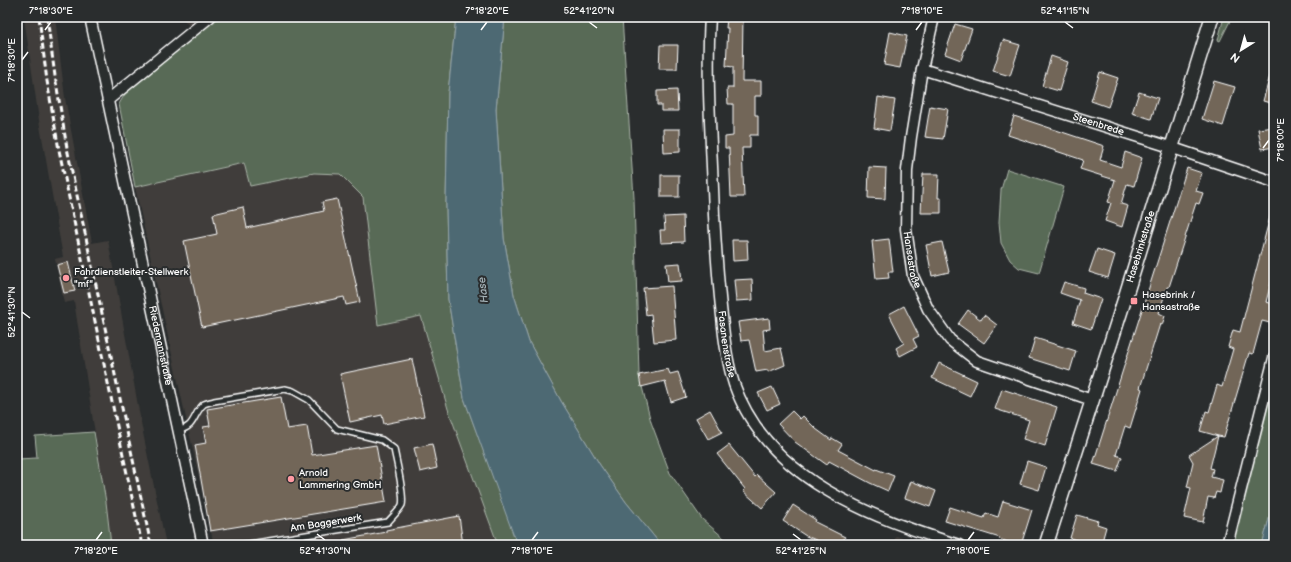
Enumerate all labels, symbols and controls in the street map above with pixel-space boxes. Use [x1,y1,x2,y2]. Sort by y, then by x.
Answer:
text: 7°18'30"E [29,5,73,17]
text: 7°18'20"E [465,5,509,17]
text: 52°41'20"N [563,5,615,17]
text: 7°18'10"E [901,5,943,17]
text: 52°41'15"N [1041,5,1089,17]
north arrow [1221,30,1261,70]
text: 7°18'30"E [6,38,18,82]
text: N [1228,50,1242,65]
street label: Steenbrede [1071,111,1126,138]
text: 7°18'00"E [1275,118,1287,162]
street label: Hasebrinkstraße [1124,209,1158,284]
street label: Hansastraße [900,231,924,290]
place label: Fahrdienstleiter-Stellwerk "mf" [74,266,188,290]
marker: Fahrdienstleiter-Stellwerk "mf" [61,273,71,283]
water label: Hase [475,276,491,304]
text: 52°41'30"N [6,286,18,338]
place label: Hasebrink / Hansastraße [1142,289,1200,313]
marker: Hasebrink / Hansastraße [1129,296,1139,306]
street label: Riedemannstraße [146,305,175,386]
street label: Fasanenstraße [715,310,738,379]
place label: Arnold Lammering GmbH [299,467,381,491]
marker: Arnold Lammering GmbH [286,474,296,484]
street label: Am Baggerwerk [290,511,362,535]
text: 7°18'20"E [74,545,118,557]
text: 52°41'30"N [299,545,351,557]
text: 7°18'10"E [511,545,553,557]
text: 52°41'25"N [775,545,827,557]
text: 7°18'00"E [946,545,990,557]

